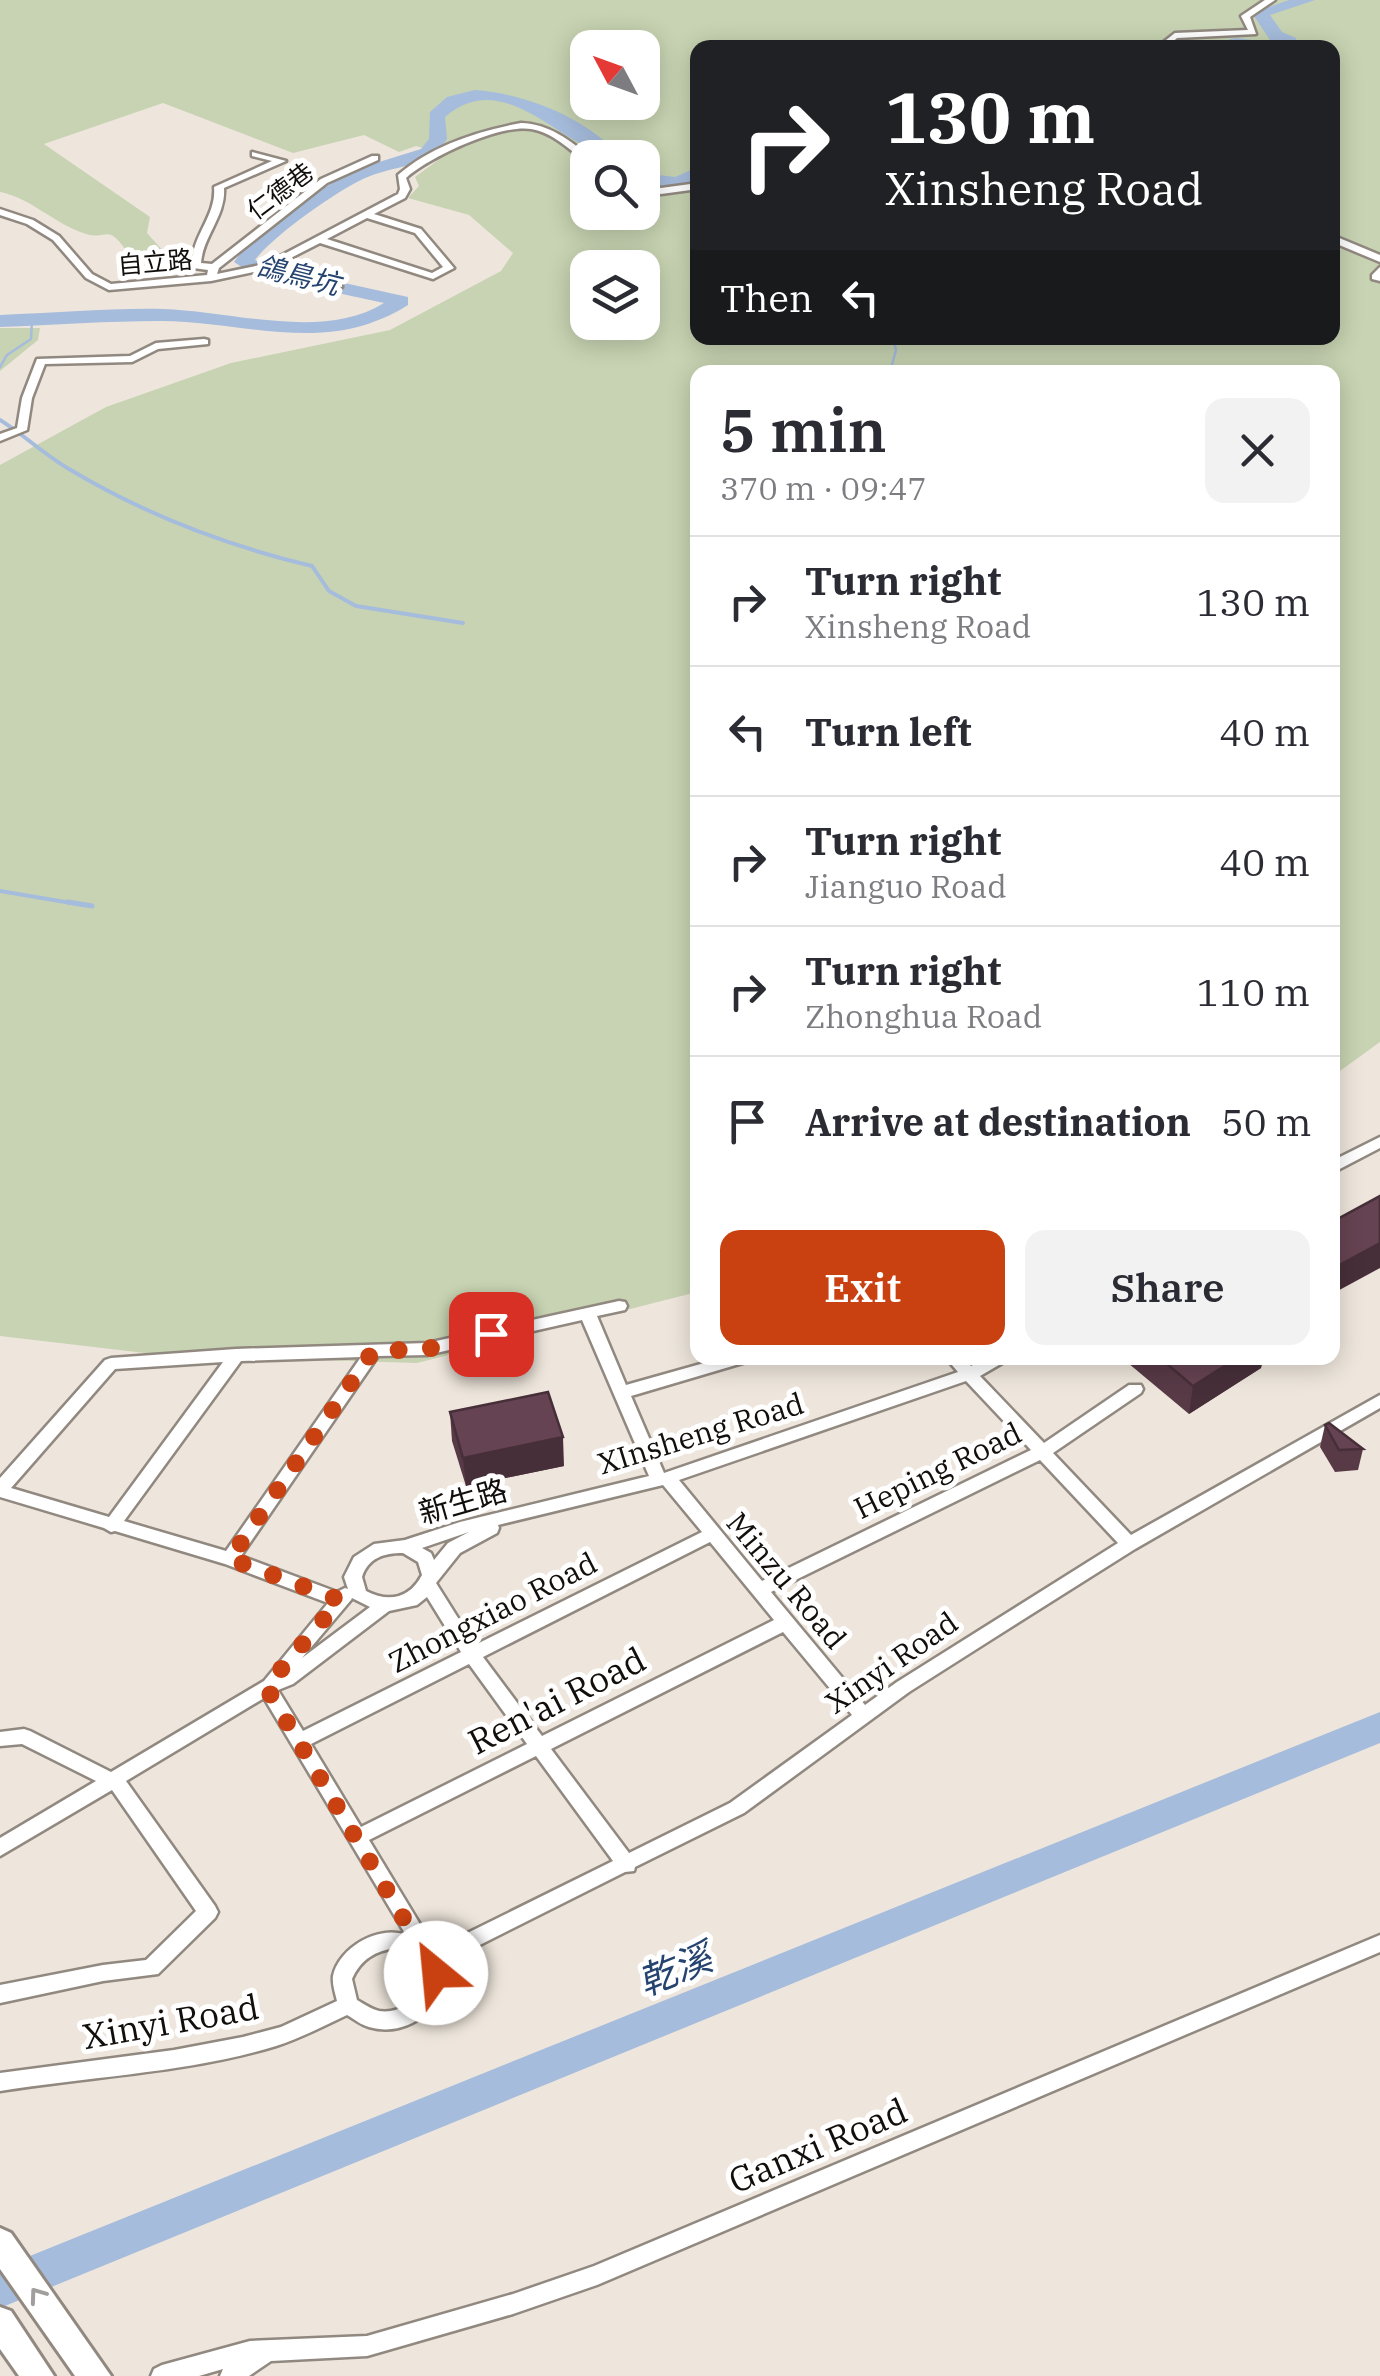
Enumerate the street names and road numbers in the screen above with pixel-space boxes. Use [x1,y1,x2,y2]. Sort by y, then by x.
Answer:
street label: 仁德巷 [240,155,320,226]
street label: 自立路 [116,242,194,281]
street label: XInsheng Road [593,1383,808,1482]
street label: Heping Road [847,1412,1027,1527]
street label: 新生路 [414,1469,511,1532]
street label: Minzu Road [719,1503,856,1657]
street label: Zhongxiao Road [382,1542,603,1681]
street label: Xinyi Road [818,1602,965,1721]
street label: Ren'ai Road [460,1636,653,1764]
street label: Xinyi Road [79,1983,262,2059]
street label: Ganxi Road [721,2087,914,2203]

